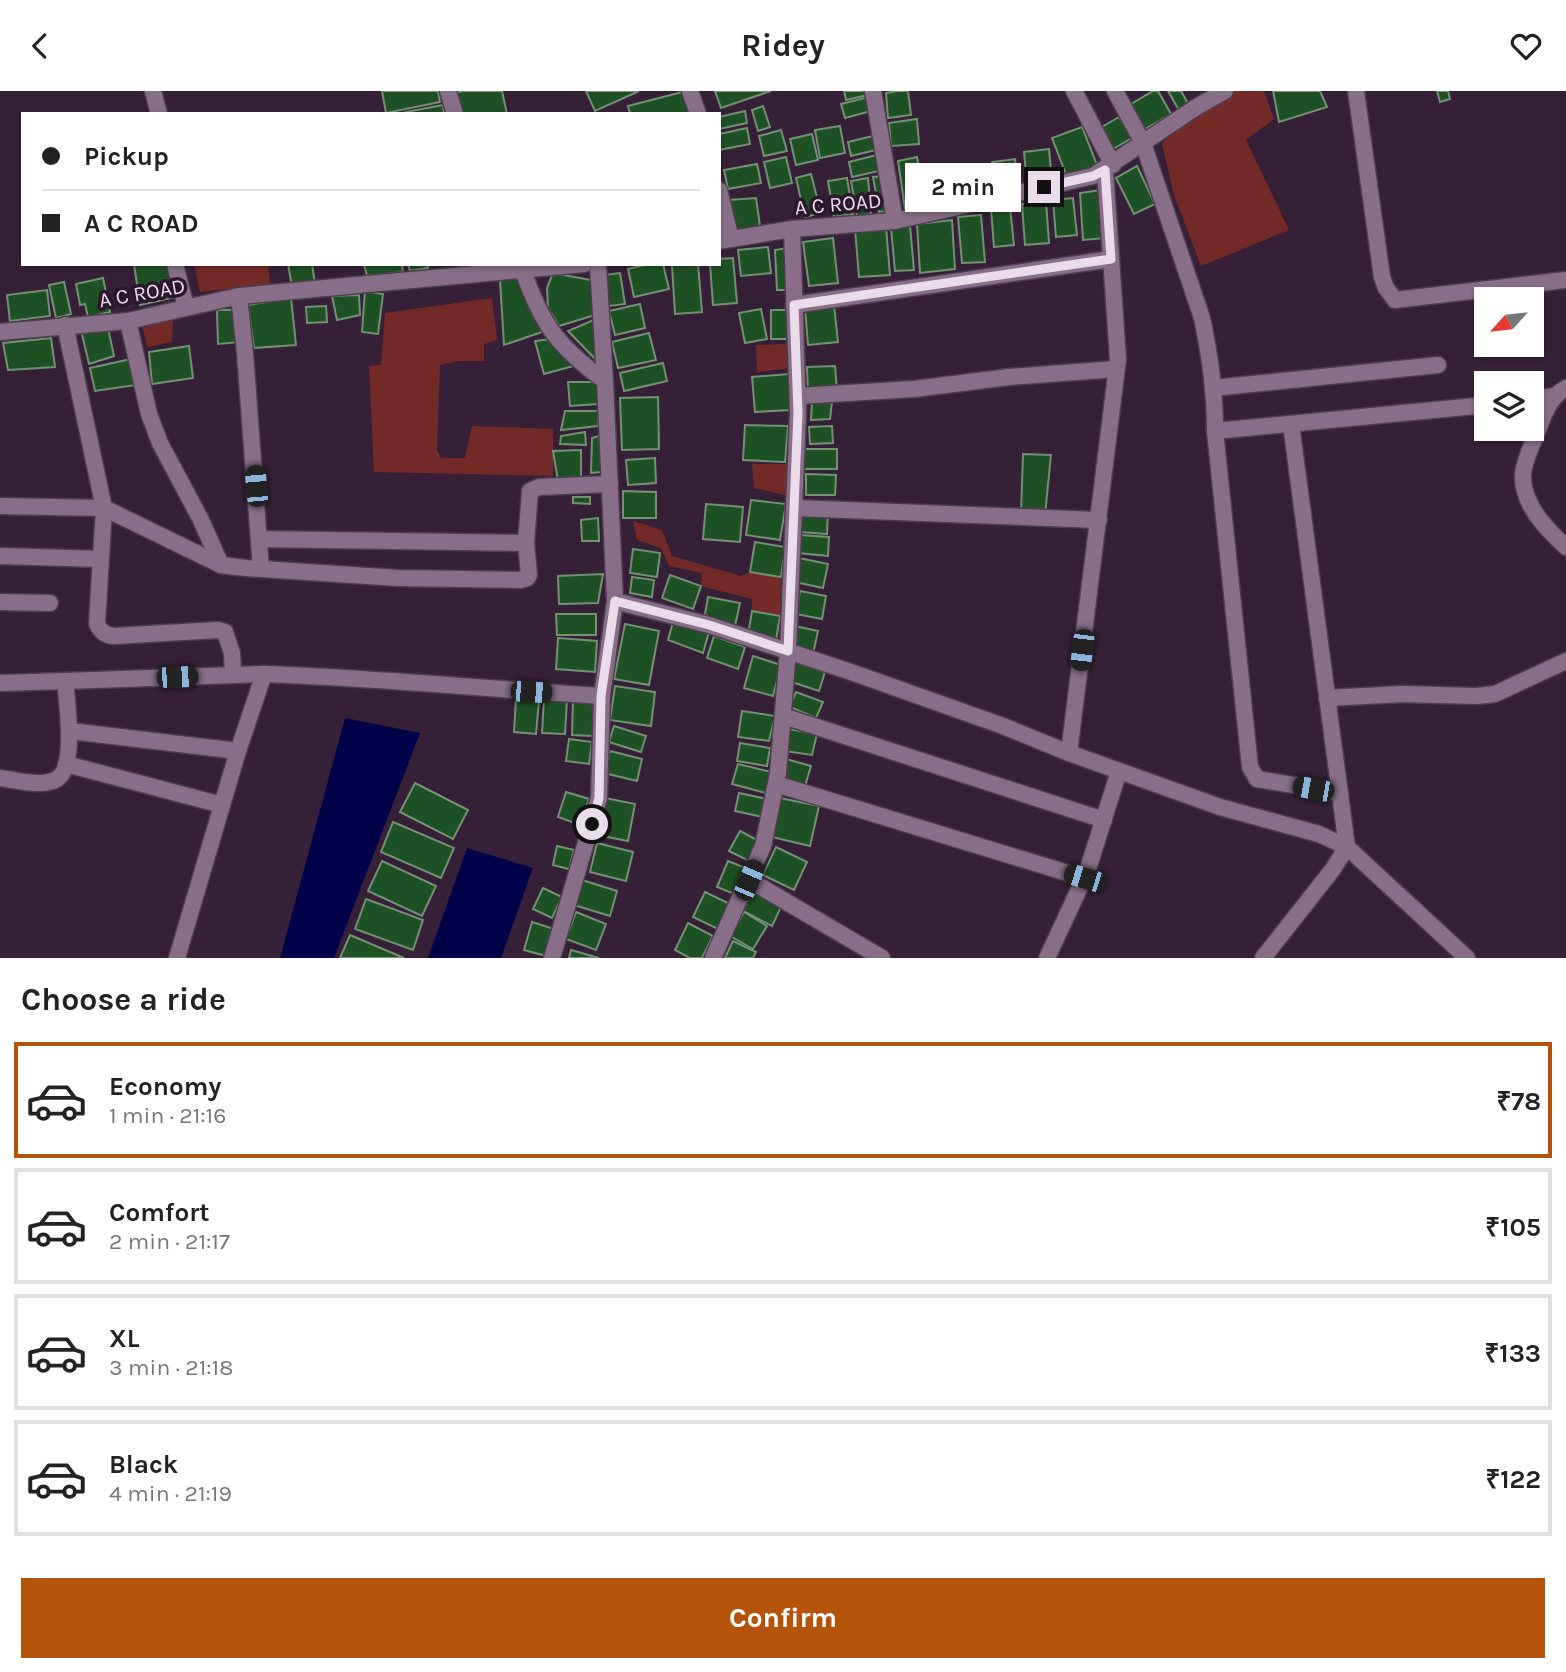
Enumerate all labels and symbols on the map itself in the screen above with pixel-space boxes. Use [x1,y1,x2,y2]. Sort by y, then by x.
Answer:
callout: 2 min [904,163,1020,211]
route end [1028,171,1060,203]
street label: A C ROAD [793,188,883,220]
street label: A C ROAD [97,274,187,312]
north arrow [1474,287,1544,357]
car [244,464,269,508]
car [1070,628,1095,672]
car [156,666,199,688]
car [510,680,553,704]
car [1291,775,1336,803]
route start [576,808,608,840]
car [732,857,767,903]
car [1061,862,1108,894]

